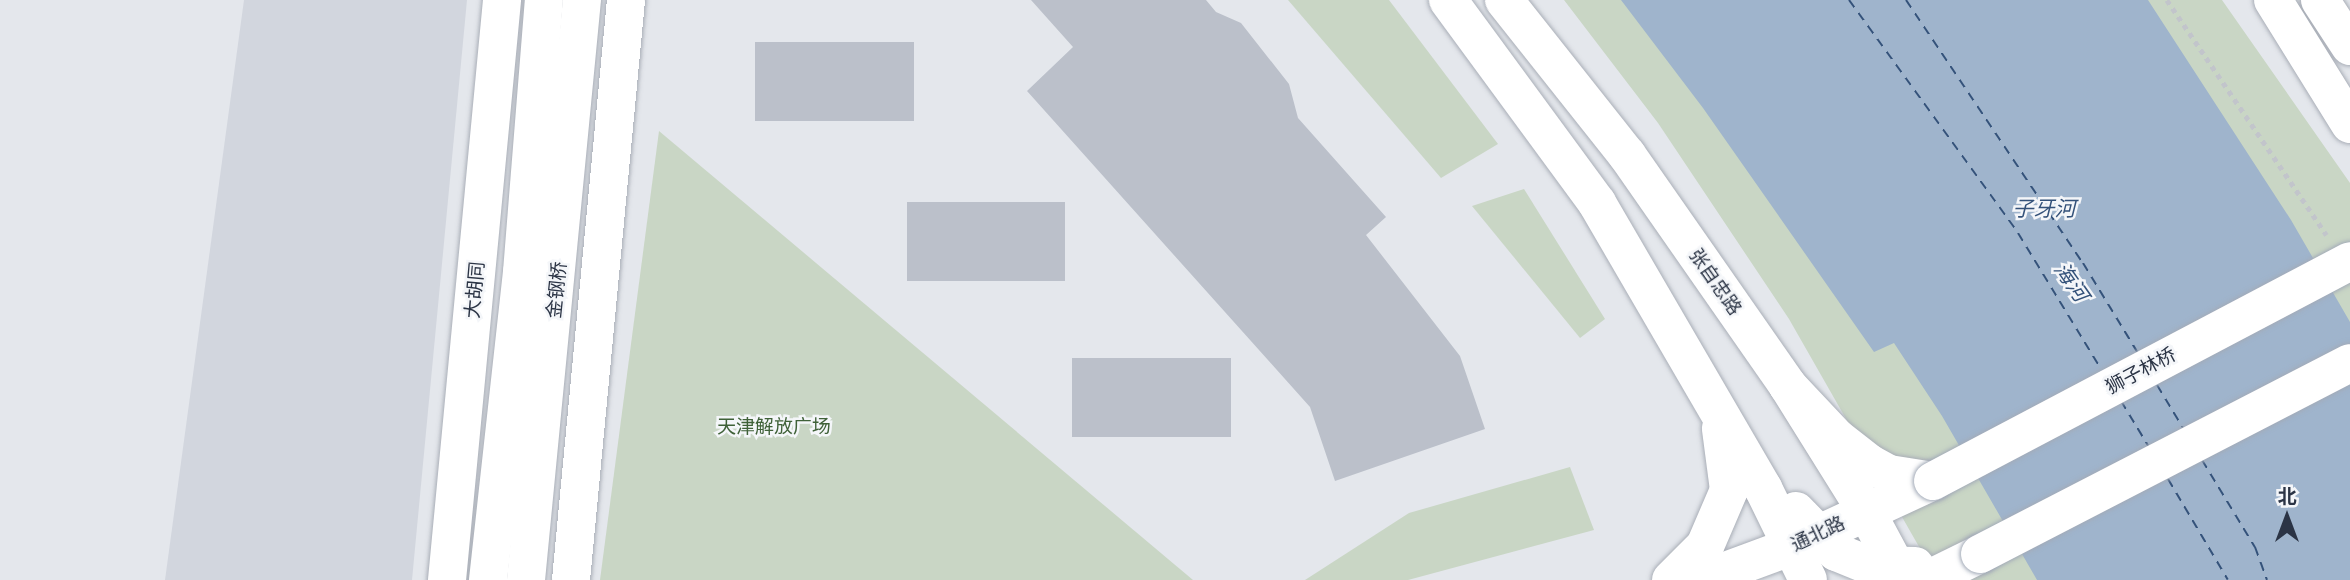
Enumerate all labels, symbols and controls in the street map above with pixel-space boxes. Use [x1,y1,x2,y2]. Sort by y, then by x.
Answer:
water label: 子牙河 [2013,196,2075,222]
street label: 张自忠路 [1684,244,1746,320]
water label: 海河 [2049,258,2093,306]
street label: 金钢桥 [543,260,571,320]
street label: 大胡同 [461,261,489,319]
street label: 狮子林桥 [2102,343,2180,399]
park label: 天津解放广场 [717,416,831,438]
north arrow [2252,482,2322,552]
text: 北 [2277,485,2297,507]
street label: 通北路 [1787,512,1849,556]

